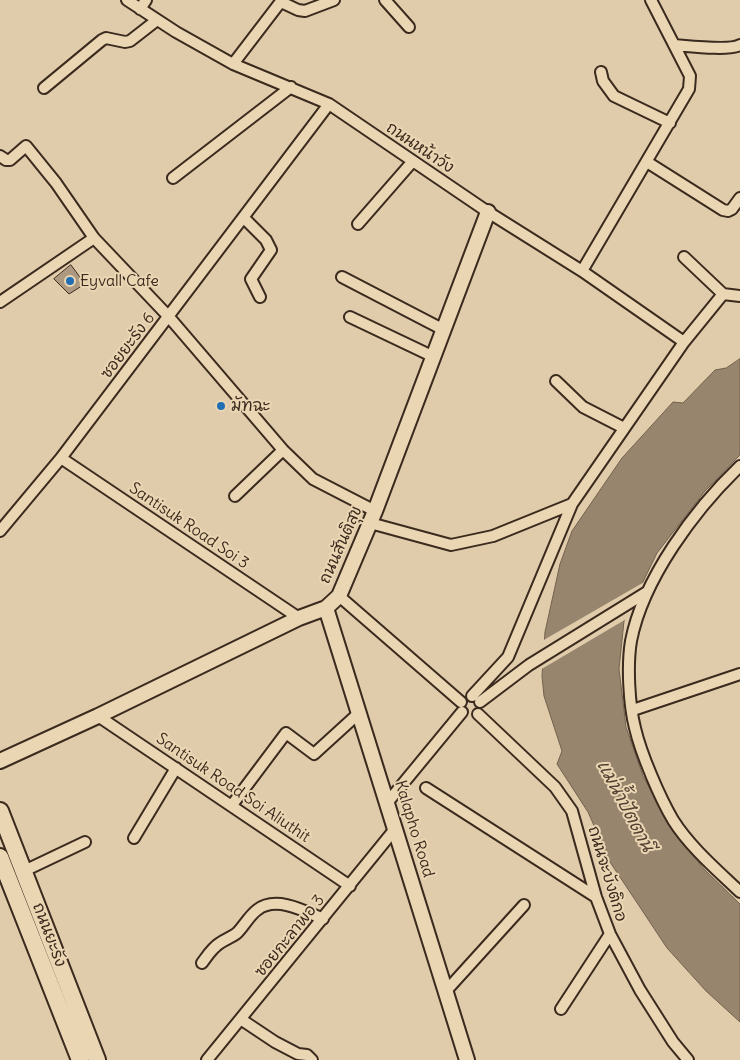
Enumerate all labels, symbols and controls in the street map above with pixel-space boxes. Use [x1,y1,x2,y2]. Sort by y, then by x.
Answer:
street label: ถนนหน้าวัง [382,118,458,178]
place label: Eyvall Cafe [80,271,159,291]
marker: Eyvall Cafe [64,275,76,287]
street label: ซอยยะรัง 6 [97,309,159,383]
place label: มัทฉะ [231,396,271,416]
marker: มัทฉะ [215,400,227,412]
street label: Santisuk Road Soi 3 [125,479,253,573]
street label: ถนนสันติสุข [315,503,367,587]
street label: Santisuk Road Soi Aliuthit [152,729,314,847]
water label: แม่น้ำปัตตานี [592,756,658,856]
street label: Kalapho Road [390,778,438,880]
street label: ถนนจะบังติกอ [583,824,631,924]
street label: ซอยกะลาพอ 3 [251,891,329,981]
street label: ถนนยะรัง [28,900,70,970]

